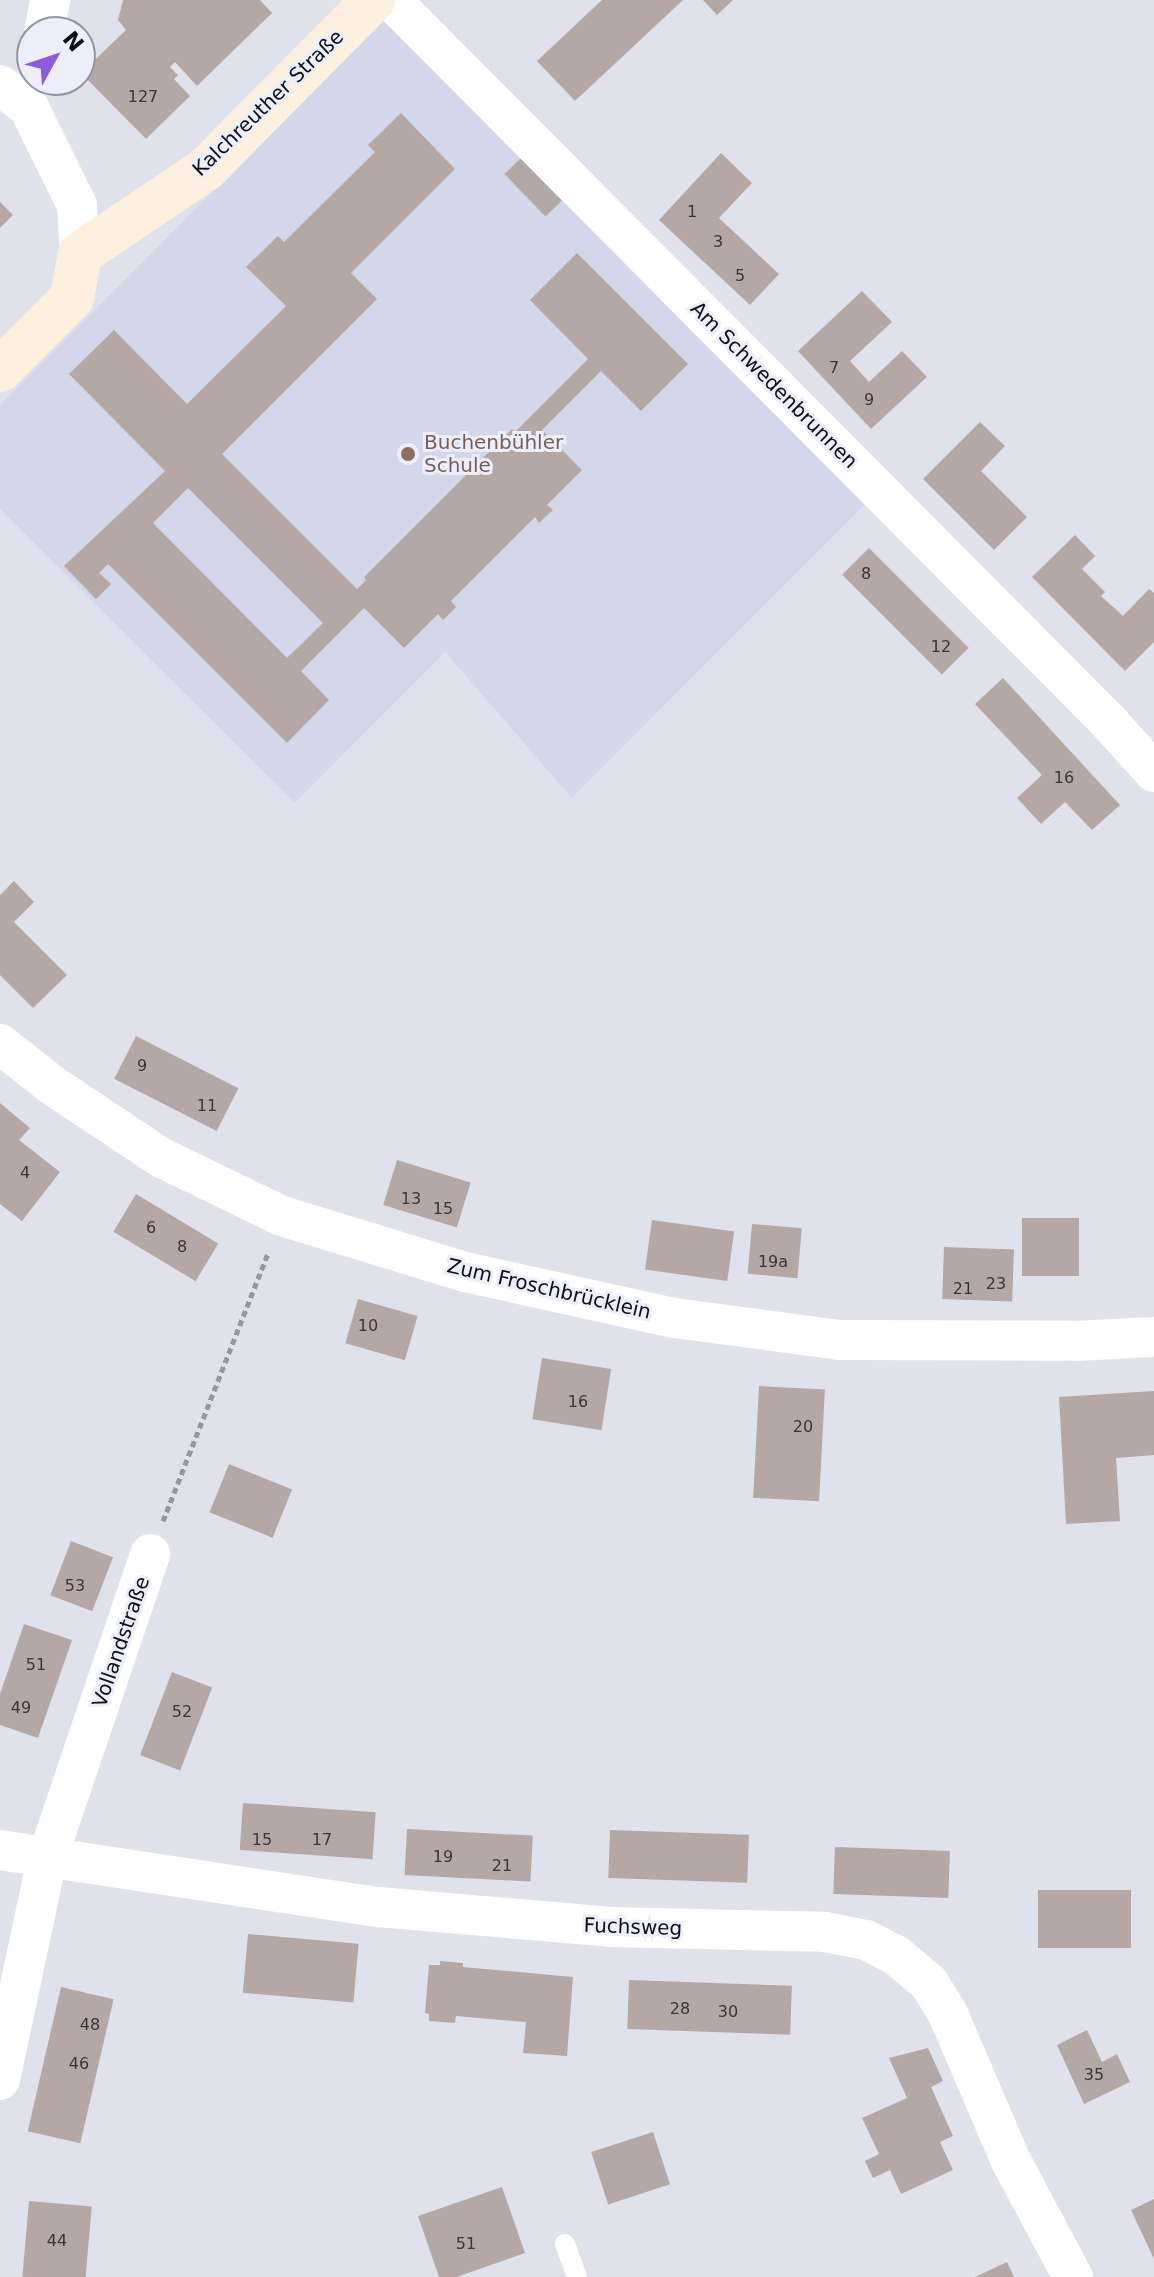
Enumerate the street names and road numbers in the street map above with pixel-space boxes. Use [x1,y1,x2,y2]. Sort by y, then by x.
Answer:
street label: Kalchreuther Straße [188,25,348,181]
street label: Am Schwedenbrunnen [686,297,862,473]
street label: Zum Froschbrücklein [445,1254,653,1324]
street label: Vollandstraße [87,1573,155,1711]
street label: Fuchsweg [583,1913,683,1941]

